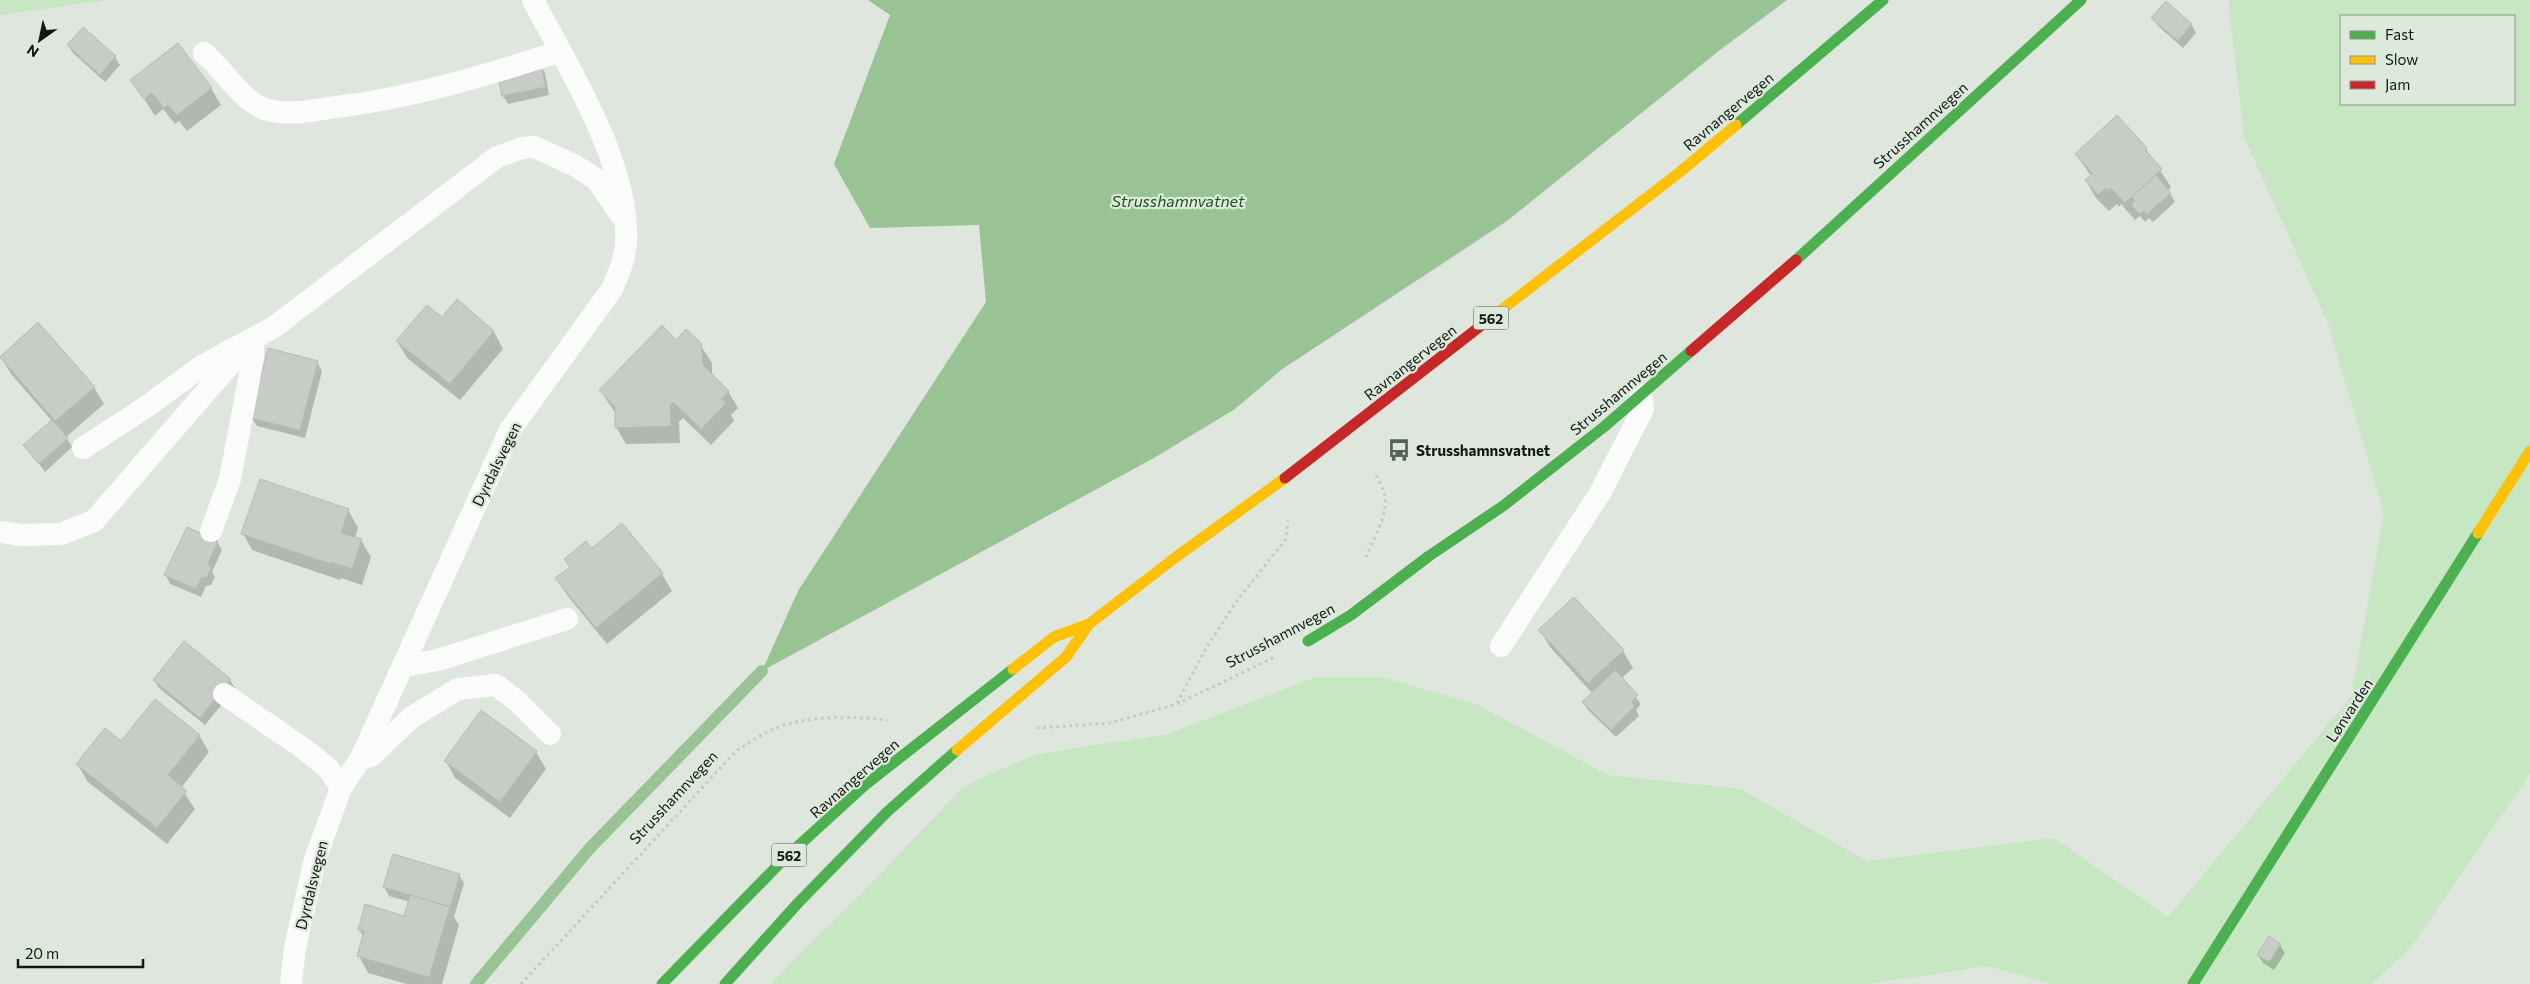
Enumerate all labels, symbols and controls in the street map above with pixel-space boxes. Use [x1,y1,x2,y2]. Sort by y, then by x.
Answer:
north arrow [15,15,65,65]
legend [2340,15,2515,105]
text: Fast [2385,25,2414,43]
text: N [24,41,42,61]
text: Slow [2385,50,2418,68]
street label: Ravnangervegen [1679,68,1777,154]
text: Jam [2385,75,2410,93]
street label: Strusshamnvegen [1869,78,1971,172]
water label: Strusshamnvatnet [1112,191,1245,210]
road number: 562 [1474,306,1508,330]
street label: Ravnangervegen [1360,320,1460,404]
street label: Strusshamnvegen [1566,347,1670,439]
street label: Dyrdalsvegen [468,419,524,509]
bus stop icon: Strusshamnsvatnet [1386,437,1412,463]
place label: Strusshamnsvatnet [1416,441,1550,459]
street label: Strusshamnvegen [1223,599,1337,671]
street label: Lønvarden [2322,675,2376,745]
street label: Ravnangervegen [806,734,902,822]
street label: Strusshamnvegen [625,747,721,847]
street label: Dyrdalsvegen [291,838,331,932]
road number: 562 [772,844,806,866]
scale bar [18,936,142,968]
text: 20 m [25,944,59,962]

